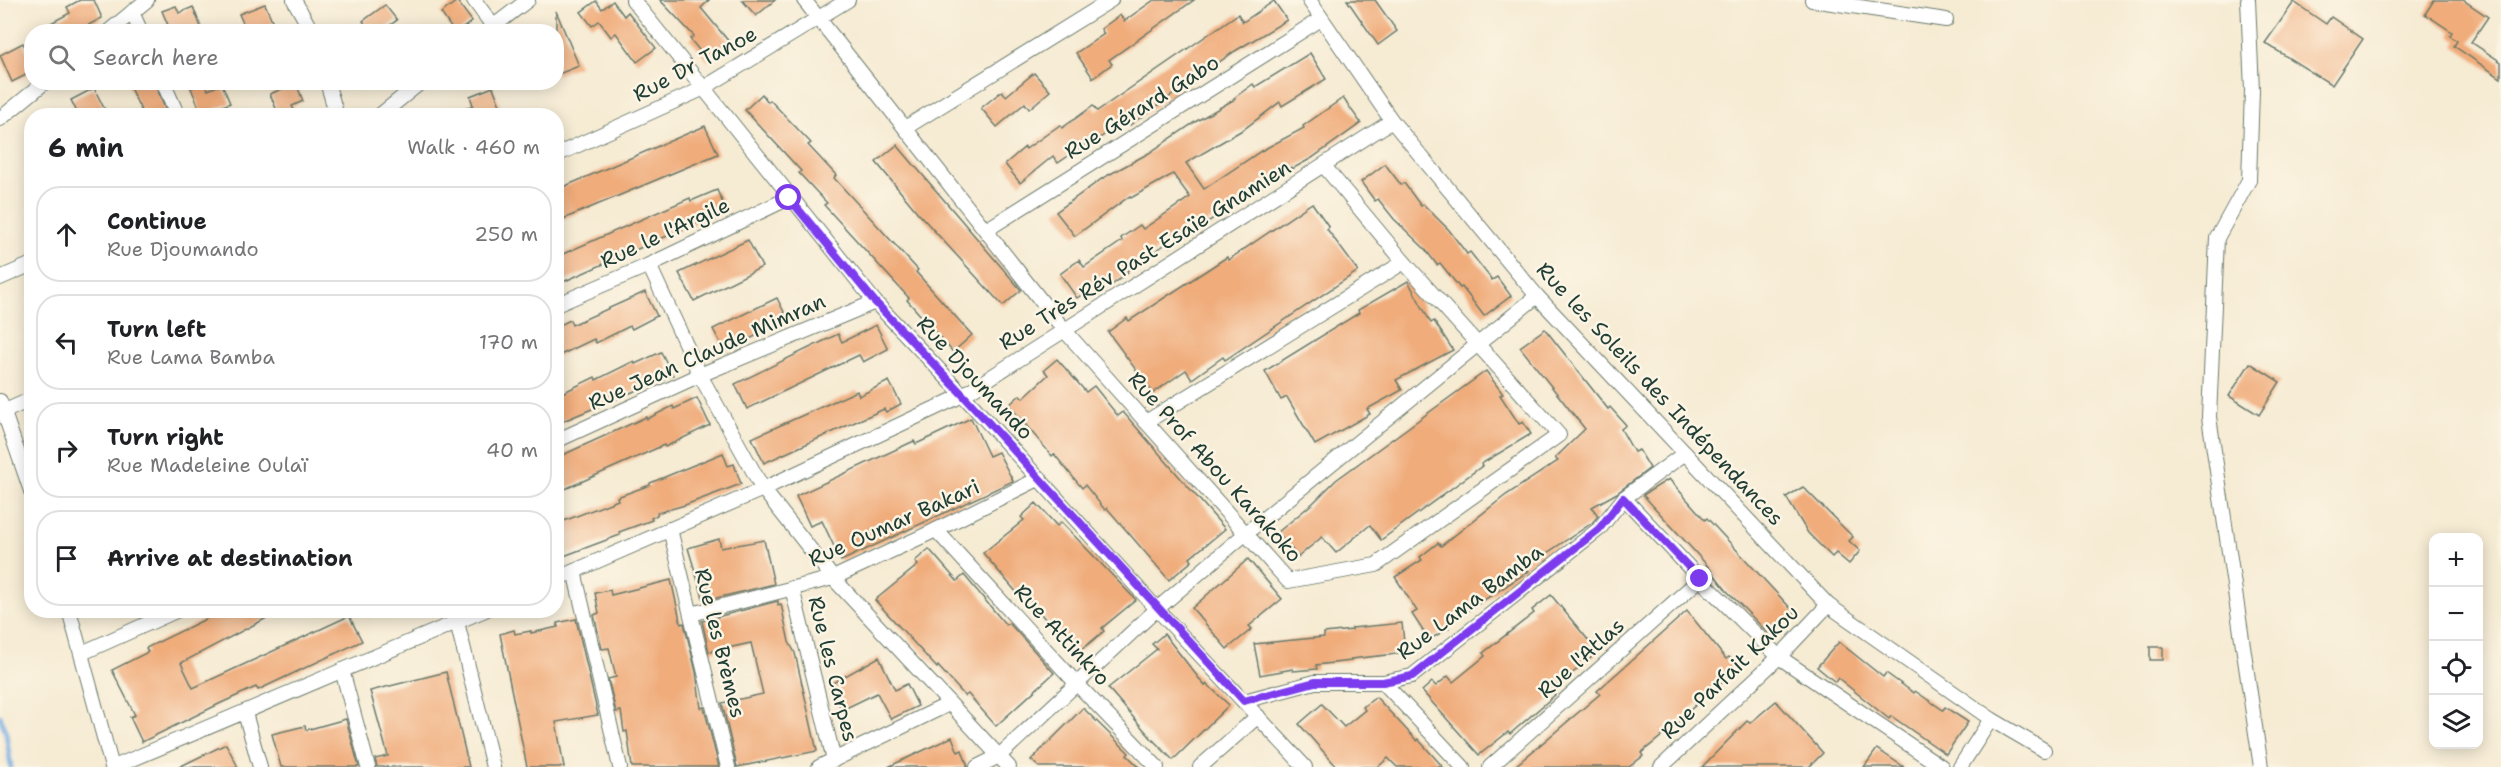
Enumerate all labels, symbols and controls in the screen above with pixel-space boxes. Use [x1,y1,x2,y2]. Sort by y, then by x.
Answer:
street label: Rue Dr Tanoe [628,20,762,108]
search box [24,24,564,90]
icon: search [45,41,78,74]
text: Search here [93,43,219,72]
street label: Rue Gérard Gabo [1059,48,1225,166]
text: 6 min [48,130,124,165]
text: Walk · 460 m [407,134,540,160]
street label: Rue Très Rév Past Esaïe Gnamien [994,153,1296,357]
route start [775,184,801,210]
street label: Rue le l'Argile [596,191,734,275]
text: Continue [107,207,207,236]
icon: ahead [50,218,83,251]
text: 250 m [474,221,538,247]
text: Rue Djoumando [107,236,259,262]
street label: Rue les Soleils des Indépendances [1530,256,1790,532]
street label: Rue Jean Claude Mimran [584,287,830,417]
street label: Rue Djoumando [910,310,1040,446]
text: Turn left [107,315,206,344]
icon: left [50,326,83,359]
text: 170 m [479,329,538,355]
text: Rue Lama Bamba [107,344,275,370]
street label: Rue Prof Abou Karakoko [1122,366,1308,568]
text: Turn right [107,423,224,452]
icon: right [50,434,83,467]
text: 40 m [486,437,538,463]
text: Rue Madeleine Oulaï [107,452,308,478]
street label: Rue Oumar Bakari [804,473,984,573]
map controls [2429,533,2483,749]
button: + [2429,533,2483,587]
street label: Rue Lama Bamba [1391,538,1549,666]
icon: arrive [50,542,83,575]
text: Arrive at destination [107,544,353,573]
street label: Rue les Brèmes [688,565,752,721]
route end [1686,565,1712,591]
street label: Rue Attinkro [1008,578,1116,692]
button: − [2429,587,2483,641]
street label: Rue les Carpes [801,593,865,745]
street label: Rue Parfait Kakou [1655,599,1805,745]
street label: Rue l'Atlas [1532,612,1630,704]
button: locate [2429,641,2483,695]
button: layers [2429,695,2483,749]

